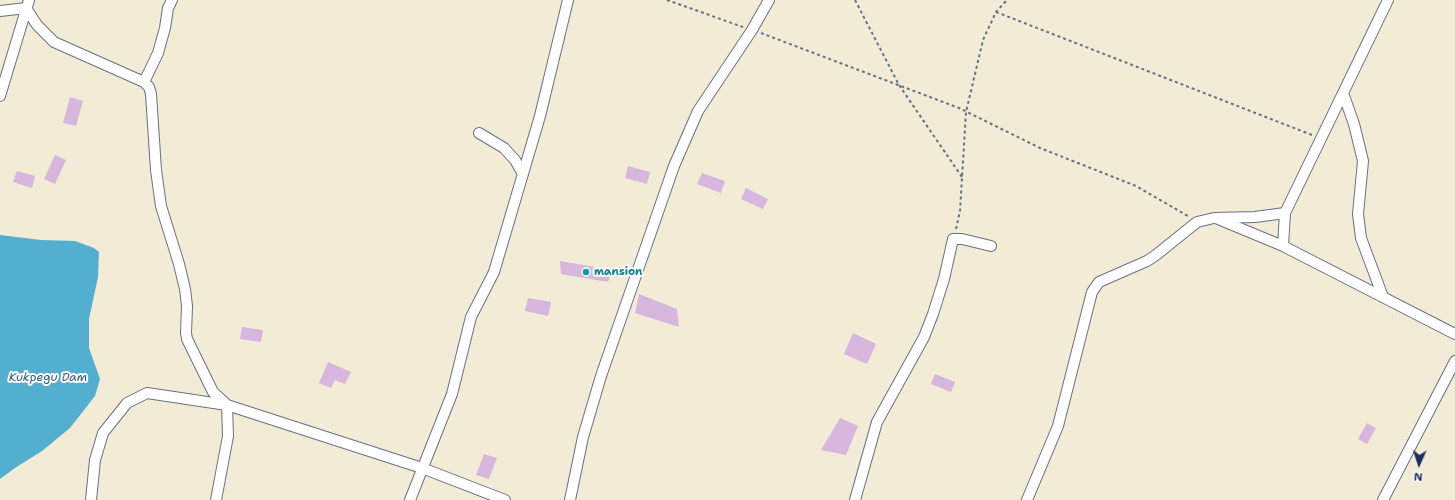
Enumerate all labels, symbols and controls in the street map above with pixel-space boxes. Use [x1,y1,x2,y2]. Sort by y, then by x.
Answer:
place label: mansion [594,265,642,279]
marker: mansion [581,267,591,277]
water label: Kukpegu Dam [9,371,87,385]
north arrow [1399,444,1439,484]
text: N [1414,469,1423,484]

